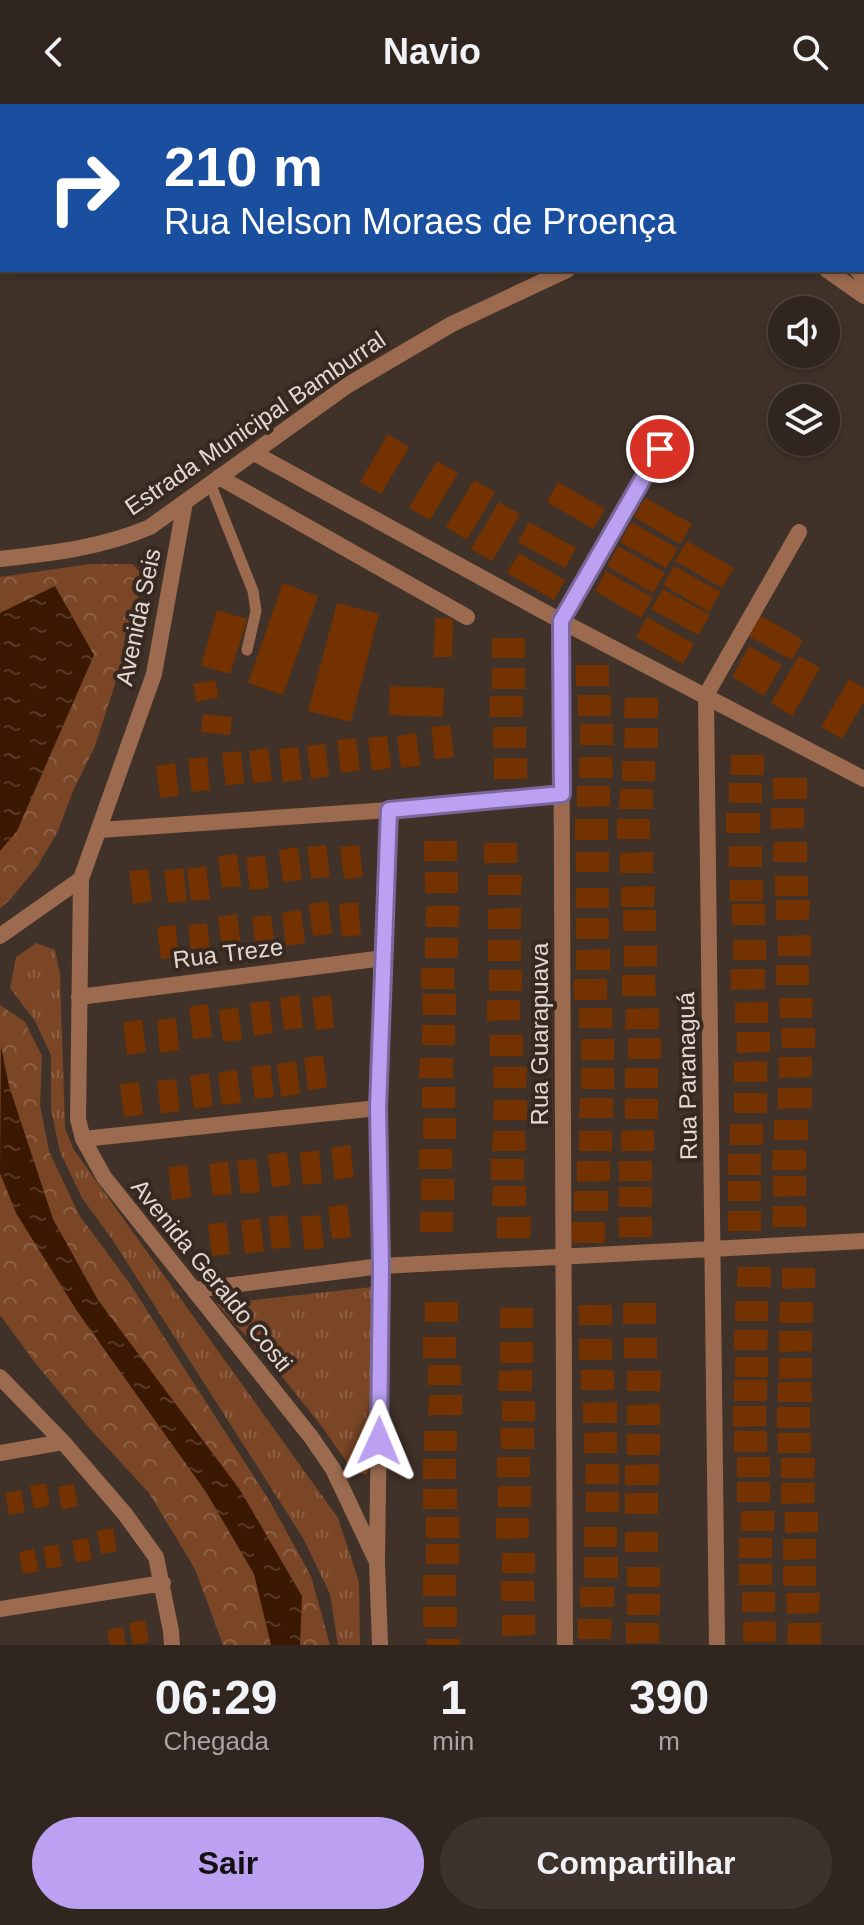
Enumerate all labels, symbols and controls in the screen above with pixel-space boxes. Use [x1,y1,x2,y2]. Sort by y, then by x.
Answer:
icon: back [32,30,76,74]
icon: search [788,30,832,74]
text: Navio [383,31,481,72]
text: 210 m [164,135,323,198]
icon: right [32,136,136,240]
text: Rua Nelson Moraes de Proença [164,201,676,242]
map controls [768,296,840,456]
button: sound [768,296,840,368]
street label: Estrada Municipal Bamburral [120,326,390,520]
button: layers [768,384,840,456]
pin [626,415,694,483]
icon: arrive [638,427,682,471]
street label: Avenida Seis [110,546,166,688]
street label: Rua Treze [171,933,285,973]
street label: Rua Guarapuava [526,942,553,1125]
street label: Rua Paranaguá [672,991,702,1160]
street label: Avenida Geraldo Costi [126,1173,298,1377]
position arrow [337,1399,421,1483]
text: 06:29 [155,1671,278,1724]
text: 1 [440,1671,467,1724]
text: 390 [629,1671,709,1724]
text: Chegada [163,1726,269,1756]
text: min [432,1726,474,1756]
text: m [658,1726,680,1756]
button: Sair [32,1817,424,1909]
button: Compartilhar [440,1817,832,1909]

